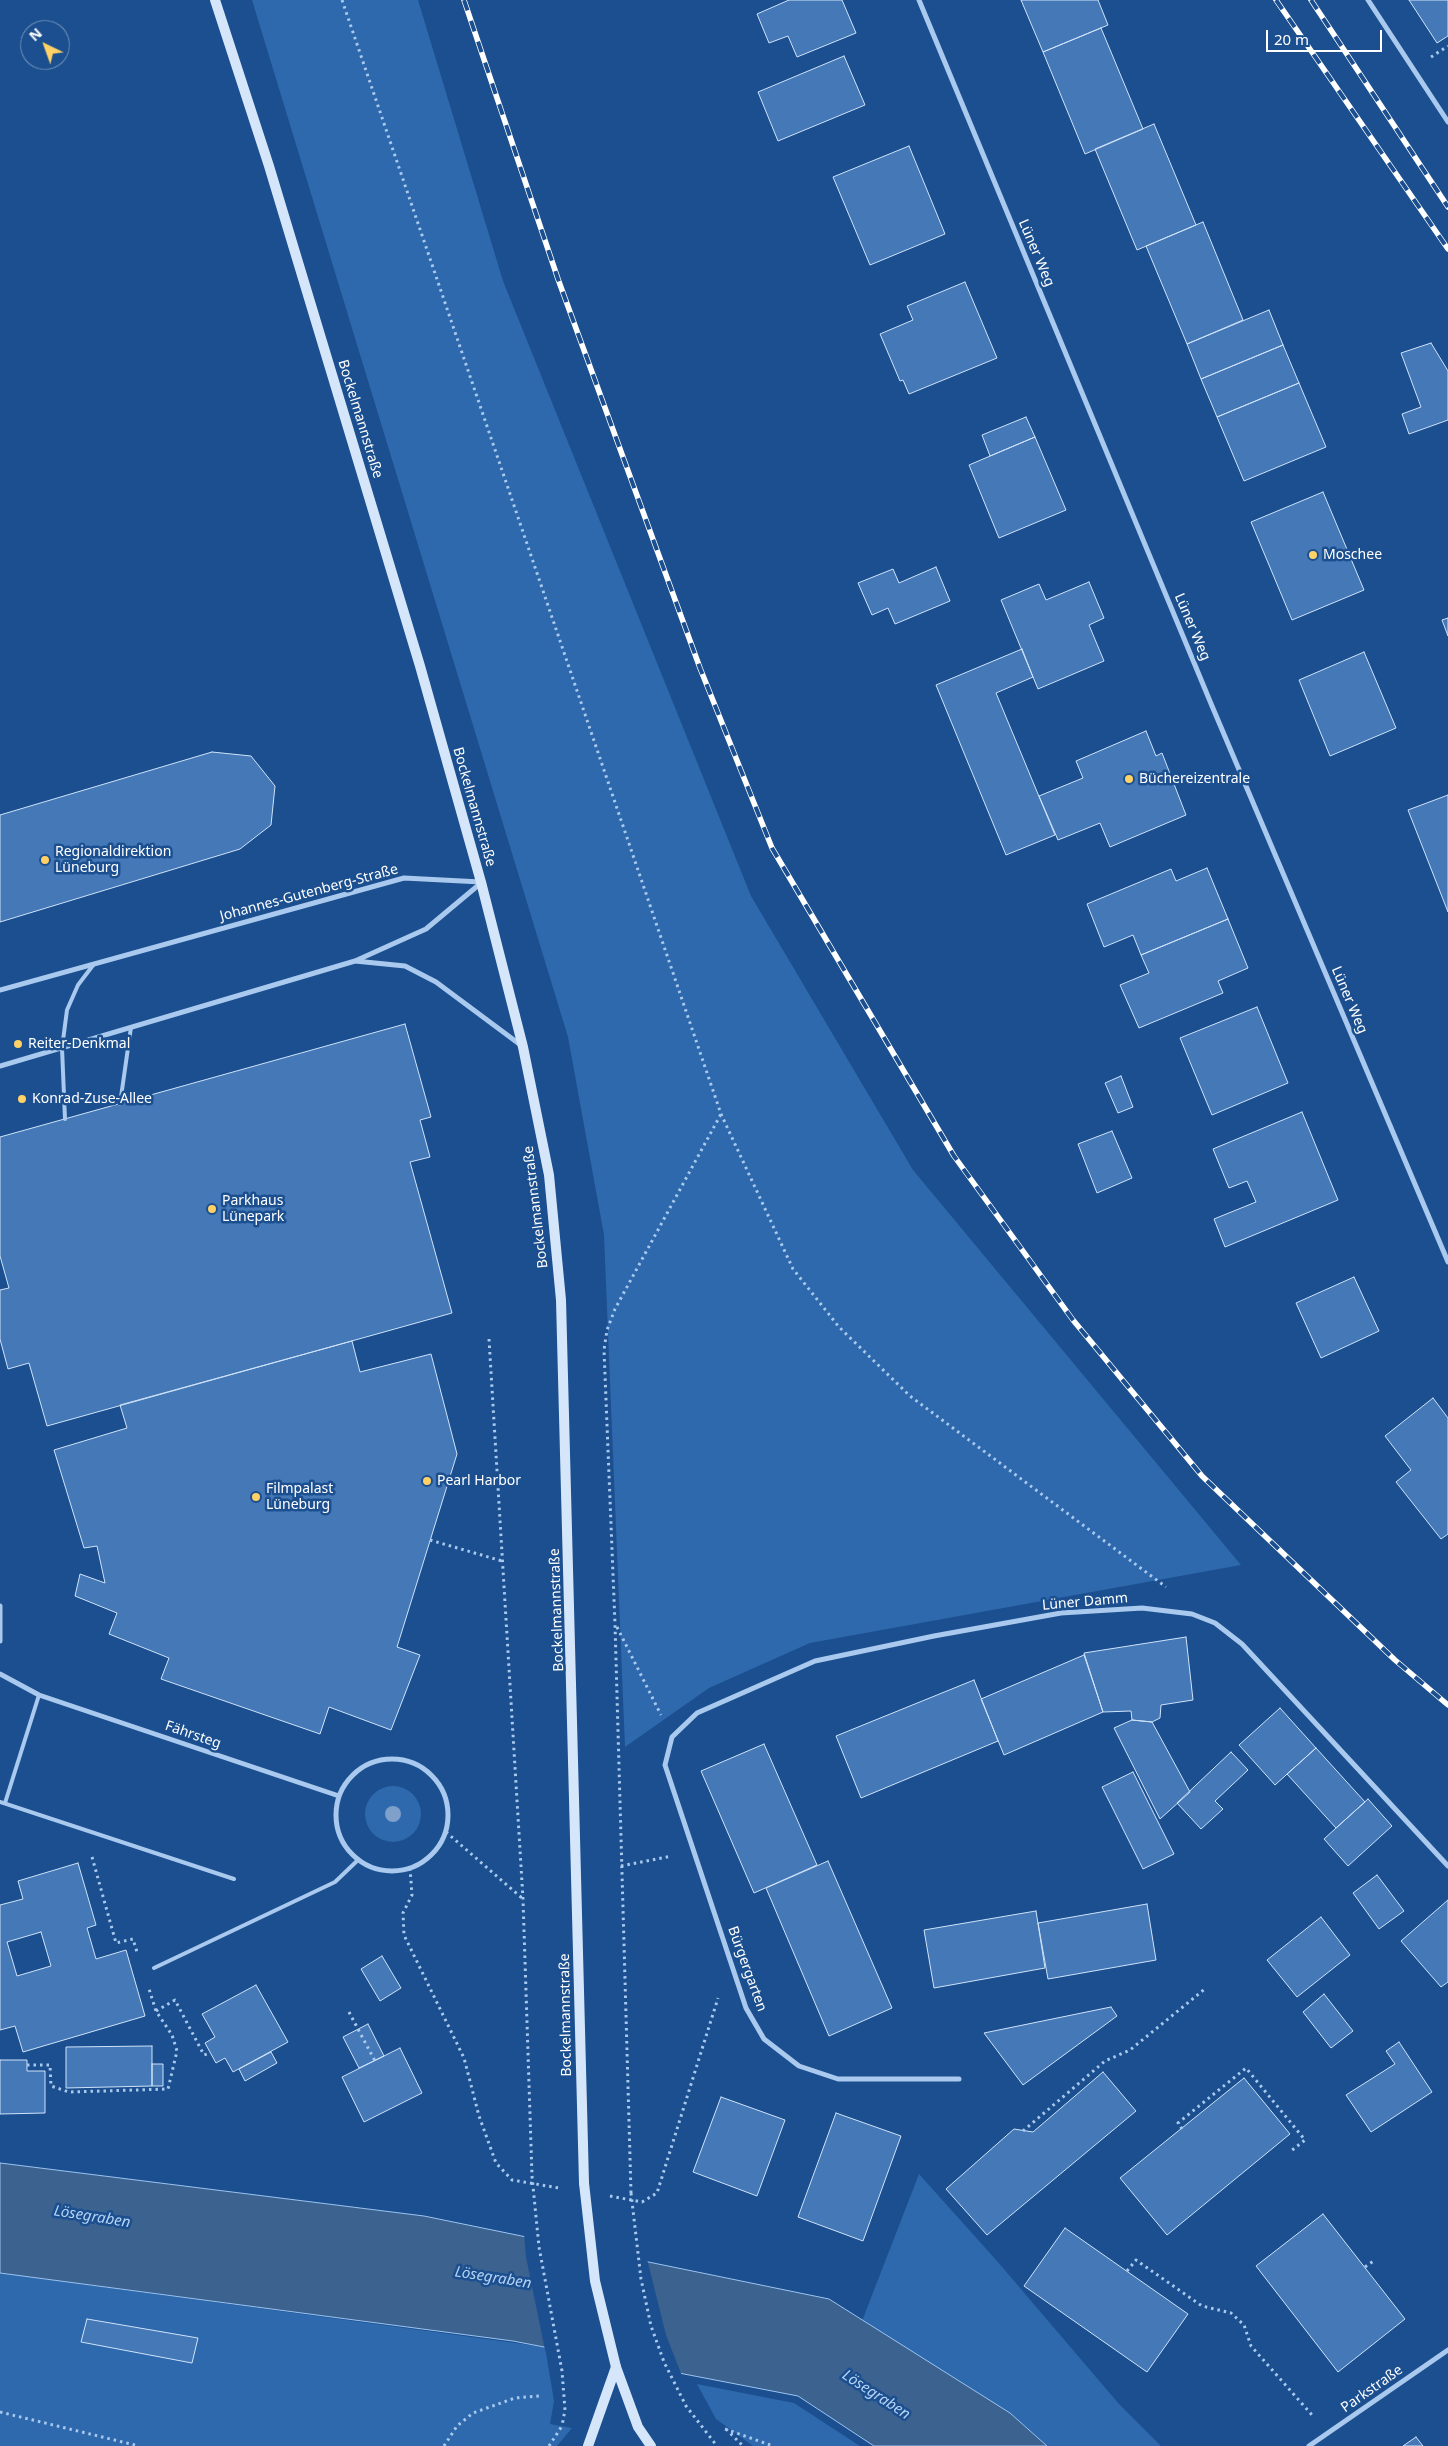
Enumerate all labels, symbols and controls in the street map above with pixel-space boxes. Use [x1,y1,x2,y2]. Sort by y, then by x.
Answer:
north arrow [20,20,70,70]
scale bar [1268,20,1384,52]
text: N [25,23,46,45]
text: 20 m [1274,29,1309,49]
street label: Lüner Weg [1014,217,1058,289]
street label: Bockelmannstraße [334,358,386,480]
place label: Moschee [1323,547,1382,563]
marker: Moschee [1307,549,1319,561]
street label: Lüner Weg [1170,591,1214,663]
street label: Bockelmannstraße [449,745,499,869]
place label: Büchereizentrale [1139,771,1250,787]
marker: Büchereizentrale [1123,773,1135,785]
place label: Regionaldirektion Lüneburg [55,844,171,876]
marker: Regionaldirektion Lüneburg [39,854,51,866]
street label: Johannes-Gutenberg-Straße [218,861,400,925]
street label: Lüner Weg [1327,964,1371,1036]
place label: Reiter-Denkmal [28,1036,130,1052]
marker: Reiter-Denkmal [12,1038,24,1050]
place label: Konrad-Zuse-Allee [32,1091,152,1107]
marker: Konrad-Zuse-Allee [16,1093,28,1105]
street label: Bockelmannstraße [520,1145,552,1269]
place label: Parkhaus Lünepark [222,1193,284,1226]
marker: Parkhaus Lünepark [206,1203,218,1215]
place label: Pearl Harbor [437,1473,521,1489]
marker: Pearl Harbor [421,1475,433,1487]
place label: Filmpalast Lüneburg [266,1481,333,1514]
marker: Filmpalast Lüneburg [250,1491,262,1503]
street label: Bockelmannstraße [546,1548,568,1672]
street label: Lüner Damm [1041,1590,1129,1614]
street label: Fährsteg [163,1718,223,1752]
street label: Bürgergarten [724,1924,770,2014]
street label: Bockelmannstraße [557,1953,575,2077]
water label: Lösegraben [52,2202,132,2232]
water label: Lösegraben [453,2263,533,2293]
street label: Parkstraße [1338,2362,1406,2416]
water label: Lösegraben [839,2366,913,2424]

